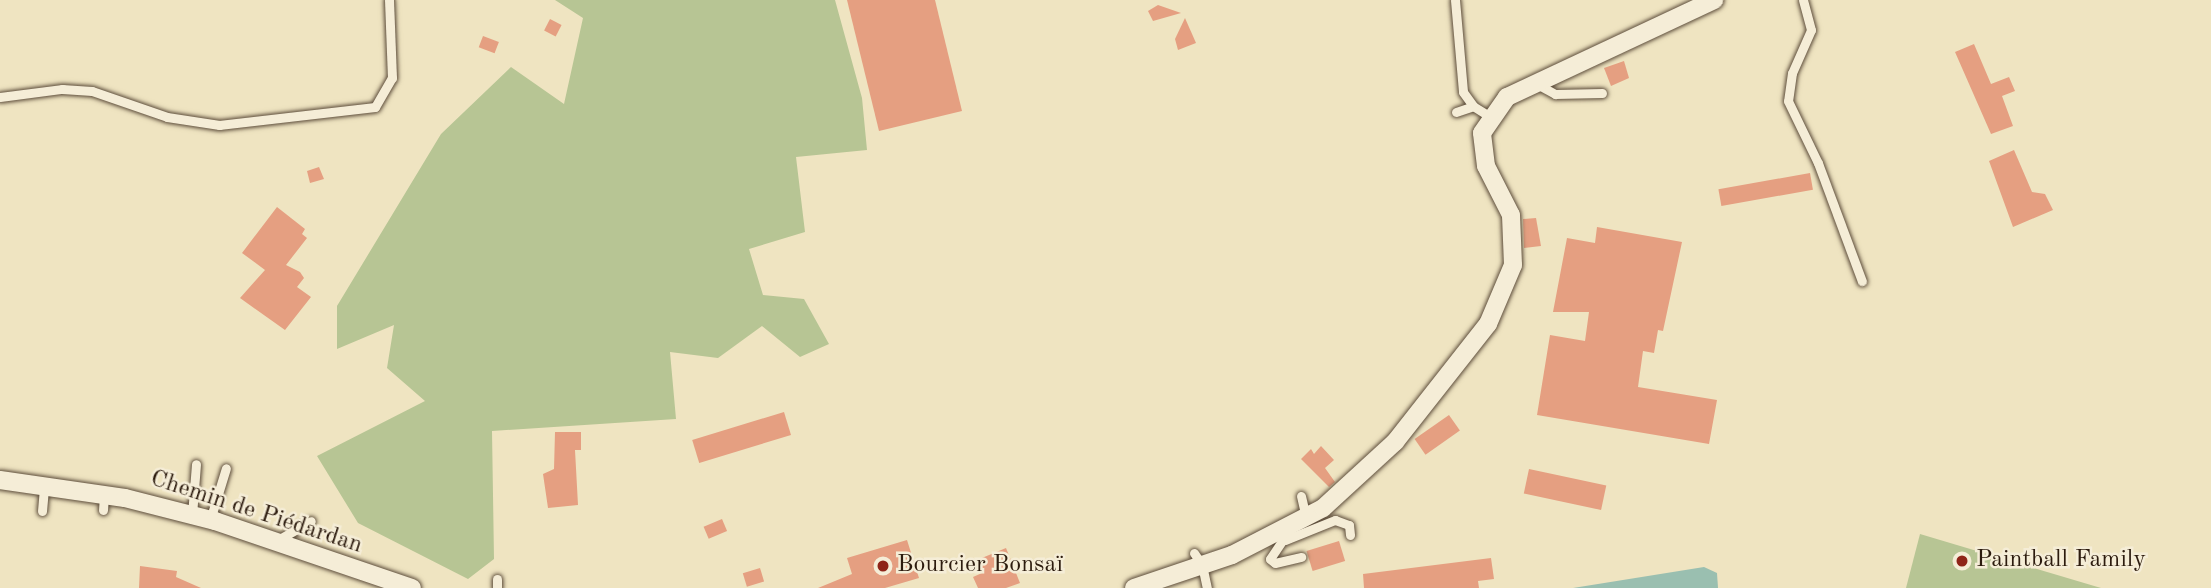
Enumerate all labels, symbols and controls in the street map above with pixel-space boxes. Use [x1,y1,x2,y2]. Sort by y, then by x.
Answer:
street label: Chemin de Piédardan [146,465,366,561]
place label: Paintball Family [1976,547,2146,575]
place label: Bourcier Bonsaï [897,552,1063,580]
marker: Paintball Family [1954,553,1970,569]
marker: Bourcier Bonsaï [875,558,891,574]

